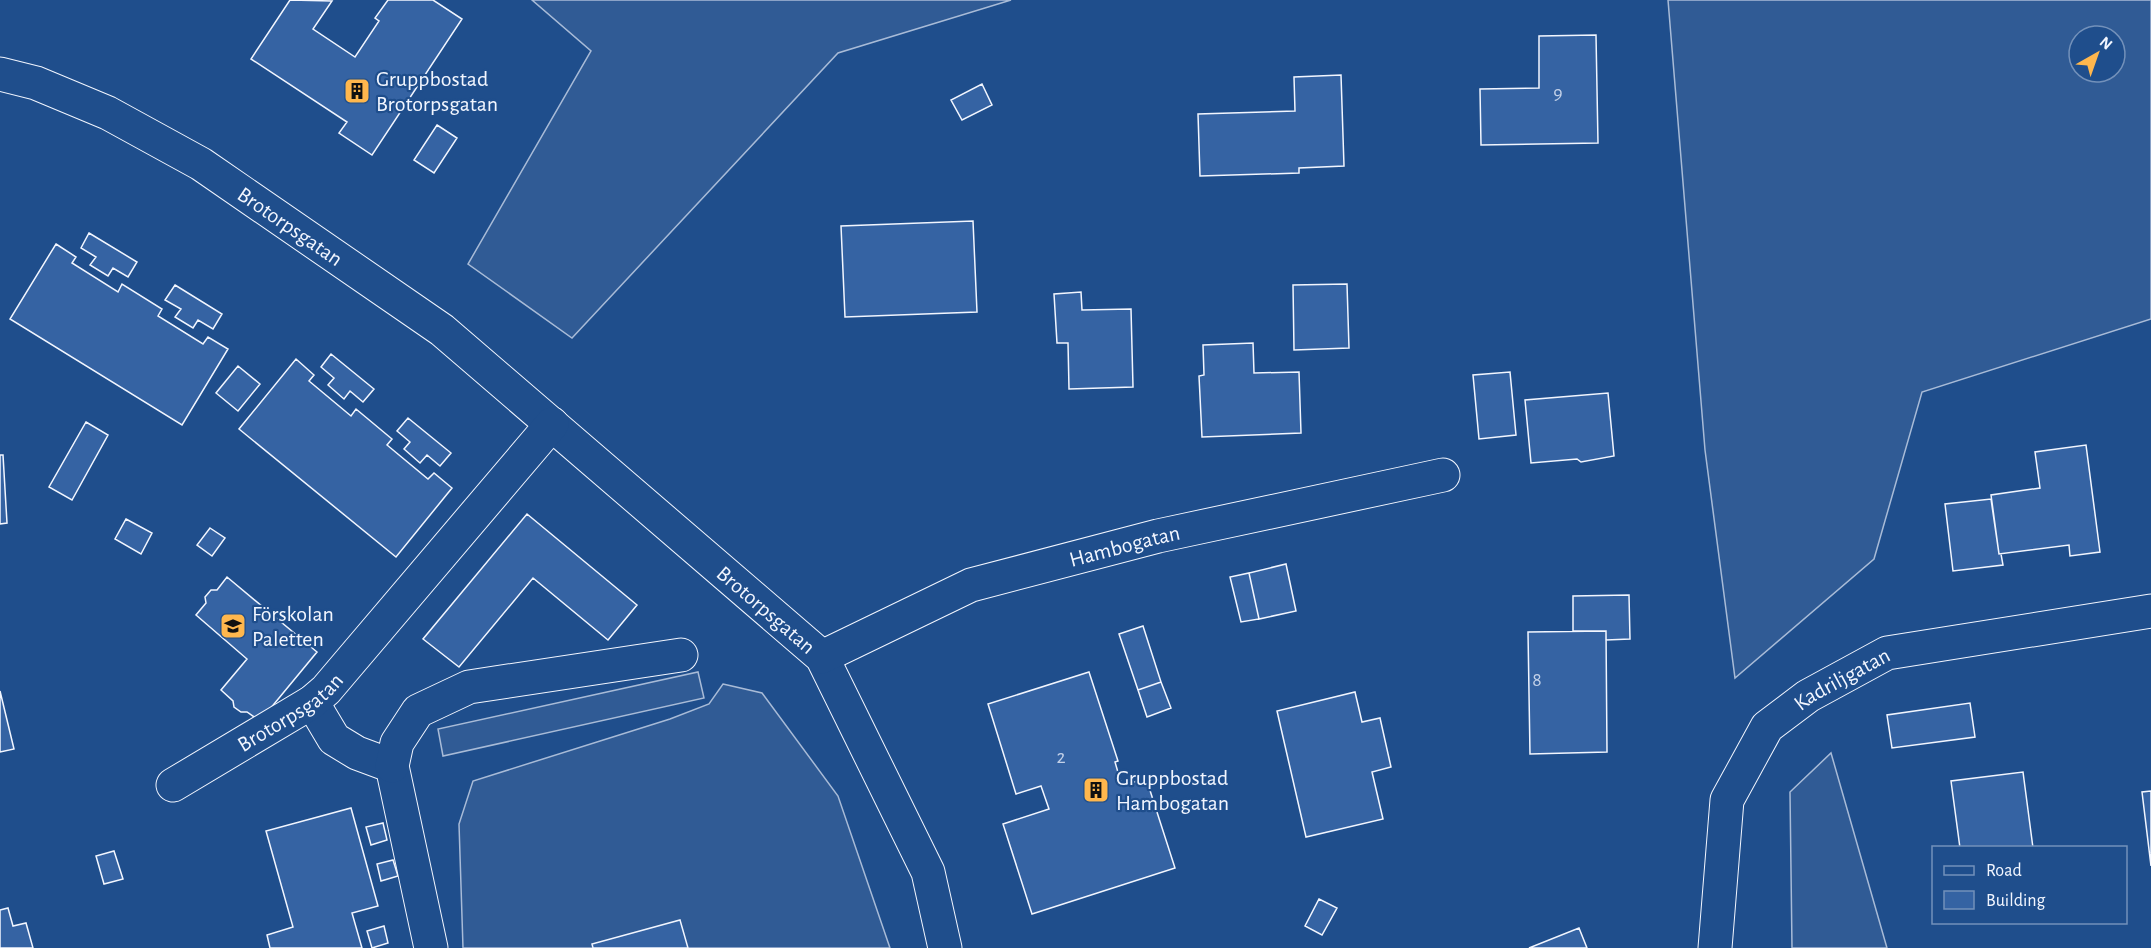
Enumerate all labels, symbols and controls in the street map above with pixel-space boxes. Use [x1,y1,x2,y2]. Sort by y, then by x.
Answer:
north arrow [2067,24,2127,84]
text: N [2097,34,2115,53]
place label: Gruppbostad Brotorpsgatan [376,68,498,115]
building icon: Gruppbostad Brotorpsgatan [342,76,372,106]
house number: 9 [1553,83,1563,103]
street label: Brotorpsgatan [233,183,347,270]
street label: Hambogatan [1067,522,1182,571]
street label: Brotorpsgatan [712,562,819,658]
place label: Förskolan Paletten [252,603,334,650]
school or university icon: Förskolan Paletten [218,611,248,641]
street label: Kadriljgatan [1790,644,1894,715]
street label: Brotorpsgatan [234,669,347,756]
house number: 8 [1532,670,1542,690]
house number: 2 [1056,747,1066,767]
place label: Gruppbostad Hambogatan [1116,767,1229,814]
building icon: Gruppbostad Hambogatan [1081,775,1111,805]
legend [1932,846,2127,924]
text: Road [1986,862,2022,880]
text: Building [1986,892,2046,910]

